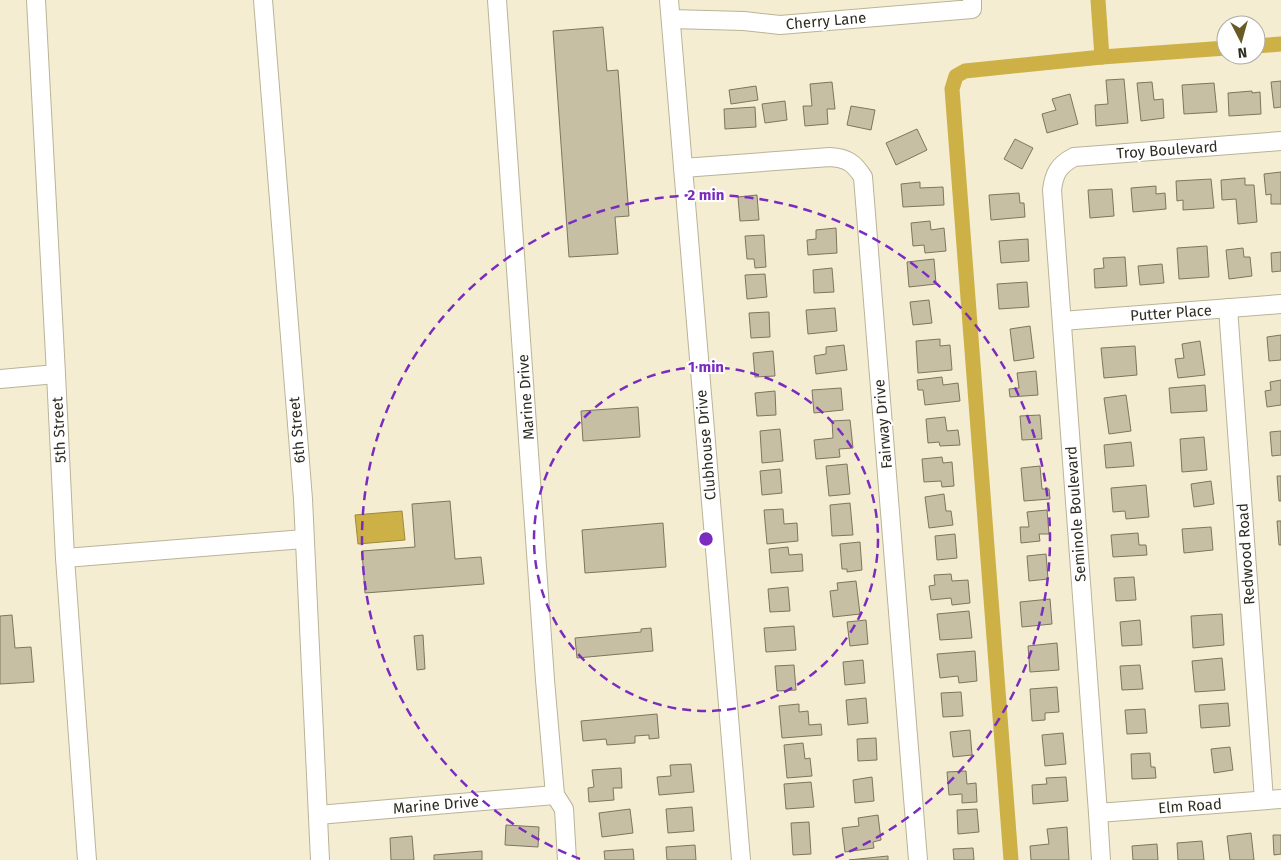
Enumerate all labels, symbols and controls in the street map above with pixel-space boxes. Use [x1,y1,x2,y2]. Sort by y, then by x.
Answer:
street label: Cherry Lane [785,9,867,33]
north arrow [1216,15,1266,65]
text: N [1237,43,1248,61]
street label: Troy Boulevard [1116,137,1218,163]
text: 2 min [688,186,724,204]
street label: Putter Place [1130,301,1212,325]
street label: Marine Drive [514,353,538,441]
text: 1 min [688,358,724,376]
street label: Fairway Drive [870,379,896,469]
street label: Clubhouse Drive [692,389,720,501]
street label: 6th Street [285,395,309,464]
street label: 5th Street [48,396,70,464]
street label: Seminole Boulevard [1062,445,1090,583]
street label: Redwood Road [1233,503,1259,605]
centre of rings [697,530,715,548]
street label: Marine Drive [392,792,480,818]
street label: Elm Road [1158,795,1222,817]

